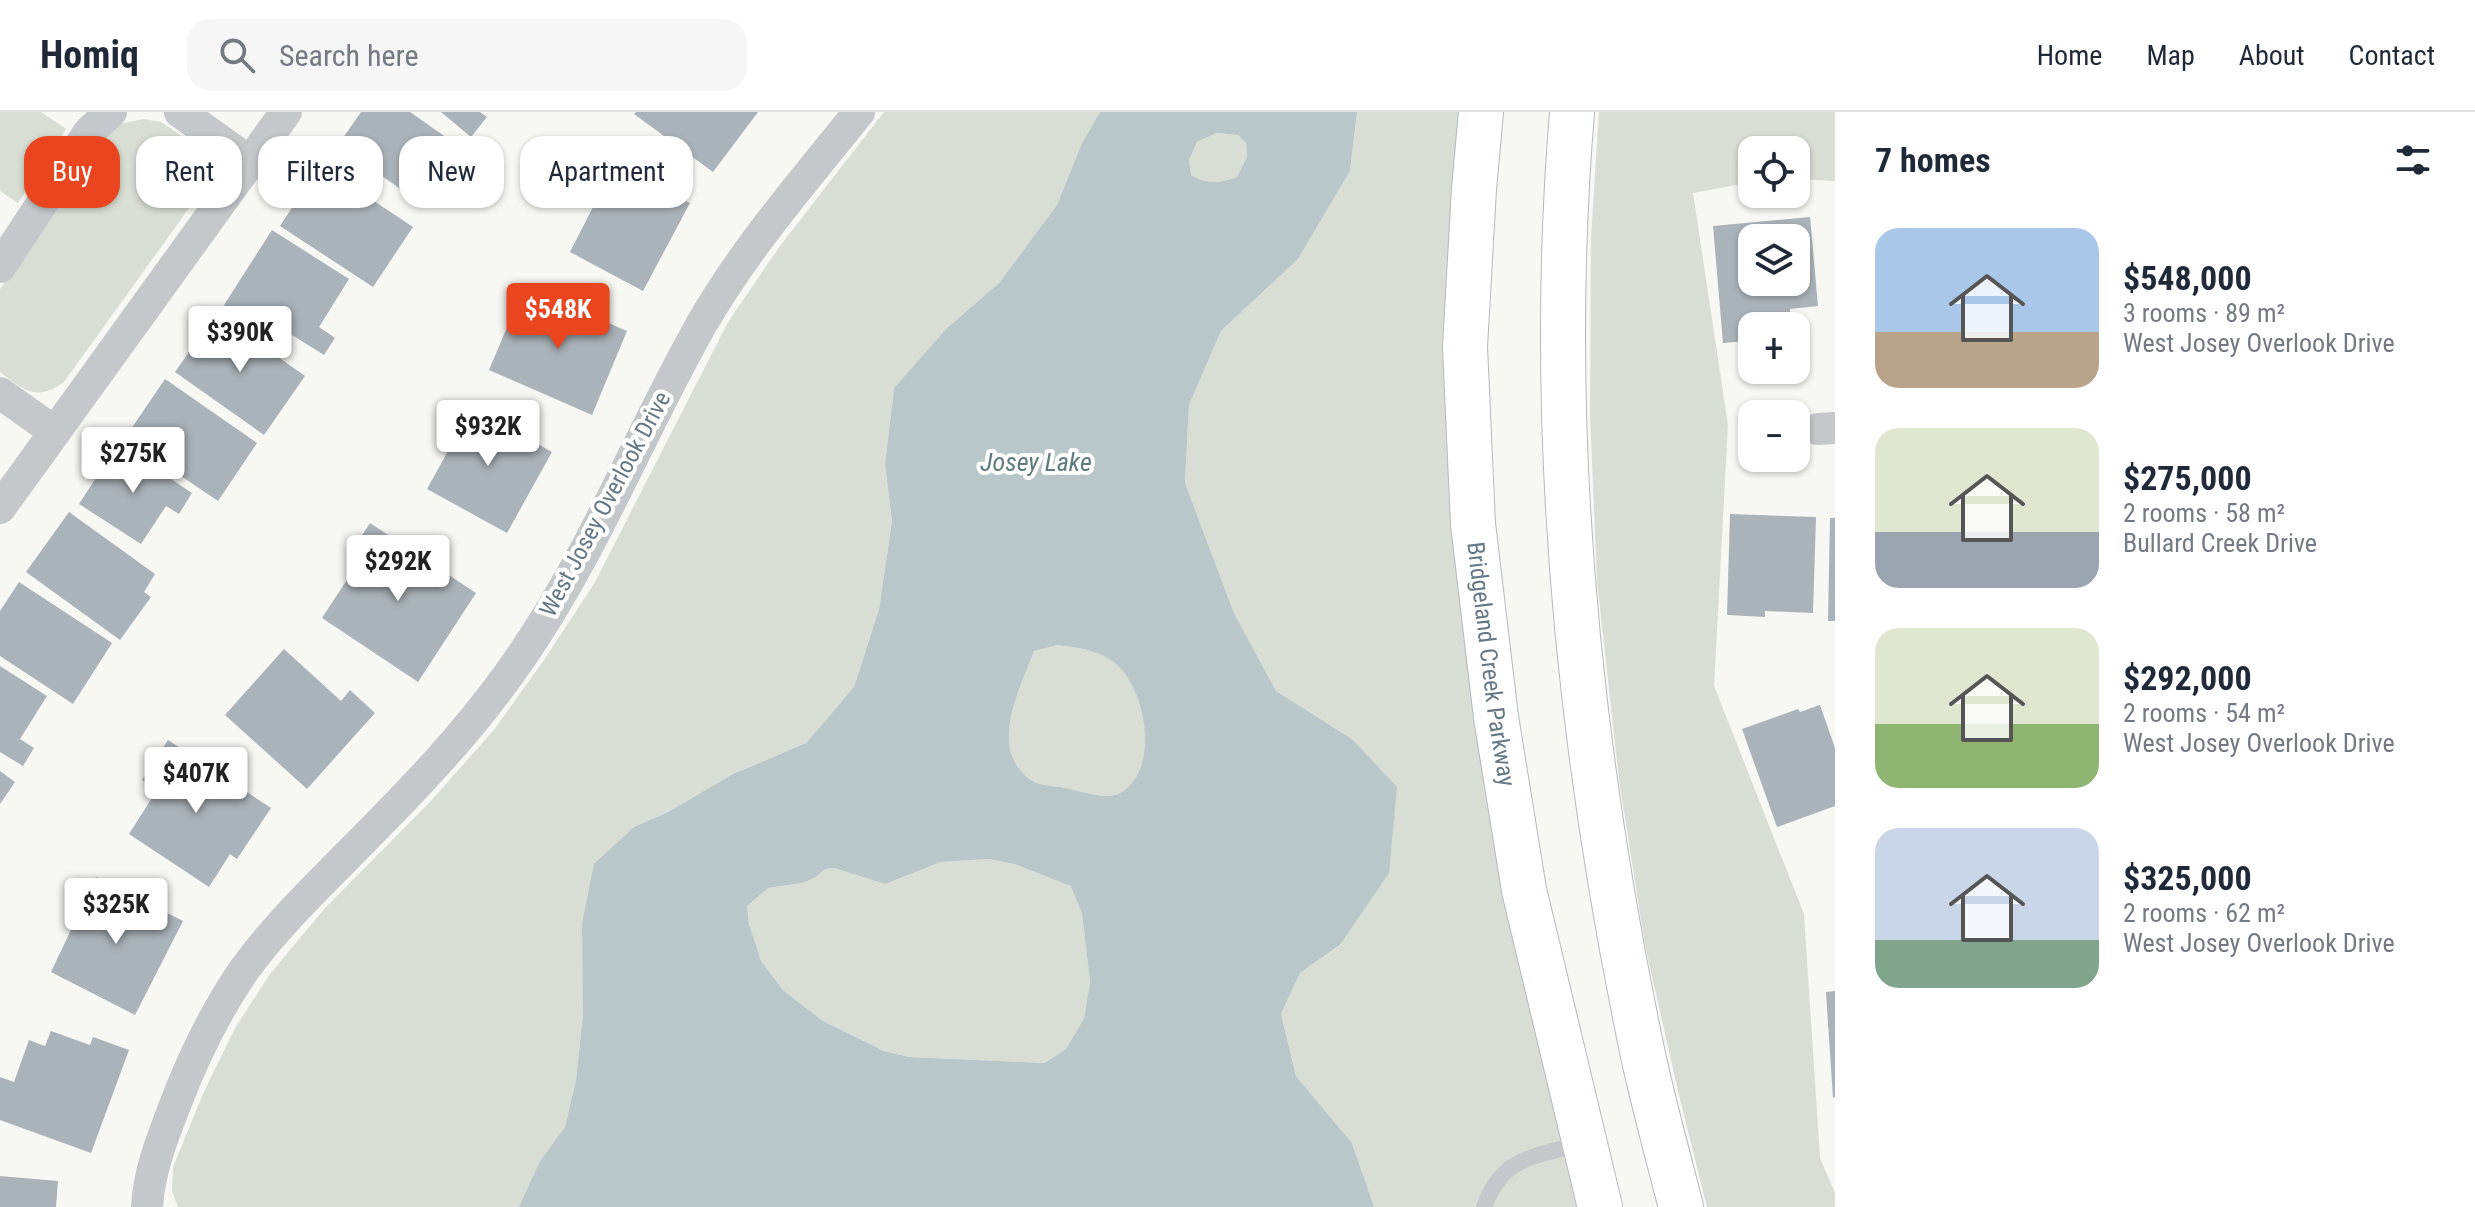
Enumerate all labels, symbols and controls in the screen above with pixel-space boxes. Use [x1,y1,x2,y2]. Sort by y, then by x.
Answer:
search box [187,19,747,91]
text: Homiq [40,33,139,77]
icon: search [215,33,259,77]
text: Search here [279,38,418,73]
text: Home [2037,39,2102,72]
text: Map [2146,39,2195,72]
text: About [2239,39,2305,72]
text: Contact [2349,39,2435,72]
chip: Buy [24,136,120,208]
chip: Rent [136,136,242,208]
chip: Filters [258,136,383,208]
chip: New [399,136,504,208]
chip: Apartment [520,136,693,208]
map controls [1738,136,1810,472]
button: locate [1738,136,1810,208]
icon: filters [2391,138,2435,182]
text: 7 homes [1875,140,1991,180]
button: layers [1738,224,1810,296]
text: $548,000 [2123,258,2252,298]
icon: home [1939,260,2035,356]
pin: $548K [502,283,614,351]
text: $548K [525,294,591,324]
text: 3 rooms · 89 m² [2123,298,2285,328]
pin: $390K [184,306,296,374]
button: + [1738,312,1810,384]
text: $390K [207,317,273,347]
text: West Josey Overlook Drive [2123,328,2395,358]
street label: West Josey Overlook Drive [534,387,676,621]
pin: $932K [432,400,544,468]
button: − [1738,400,1810,472]
text: $932K [455,411,521,441]
pin: $275K [77,427,189,495]
text: $275K [100,438,166,468]
water label: Josey Lake [980,447,1092,477]
text: $275,000 [2123,458,2252,498]
icon: home [1939,460,2035,556]
text: 2 rooms · 58 m² [2123,498,2285,528]
text: Bullard Creek Drive [2123,528,2317,558]
pin: $292K [342,535,454,603]
street label: Bridgeland Creek Parkway [1461,540,1521,788]
text: $292K [365,546,431,576]
text: $292,000 [2123,658,2252,698]
icon: home [1939,660,2035,756]
text: 2 rooms · 54 m² [2123,698,2285,728]
text: West Josey Overlook Drive [2123,728,2395,758]
pin: $407K [140,747,252,815]
text: $407K [163,758,229,788]
text: $325,000 [2123,858,2252,898]
icon: home [1939,860,2035,956]
pin: $325K [60,878,172,946]
text: $325K [83,889,149,919]
text: 2 rooms · 62 m² [2123,898,2285,928]
text: West Josey Overlook Drive [2123,928,2395,958]

